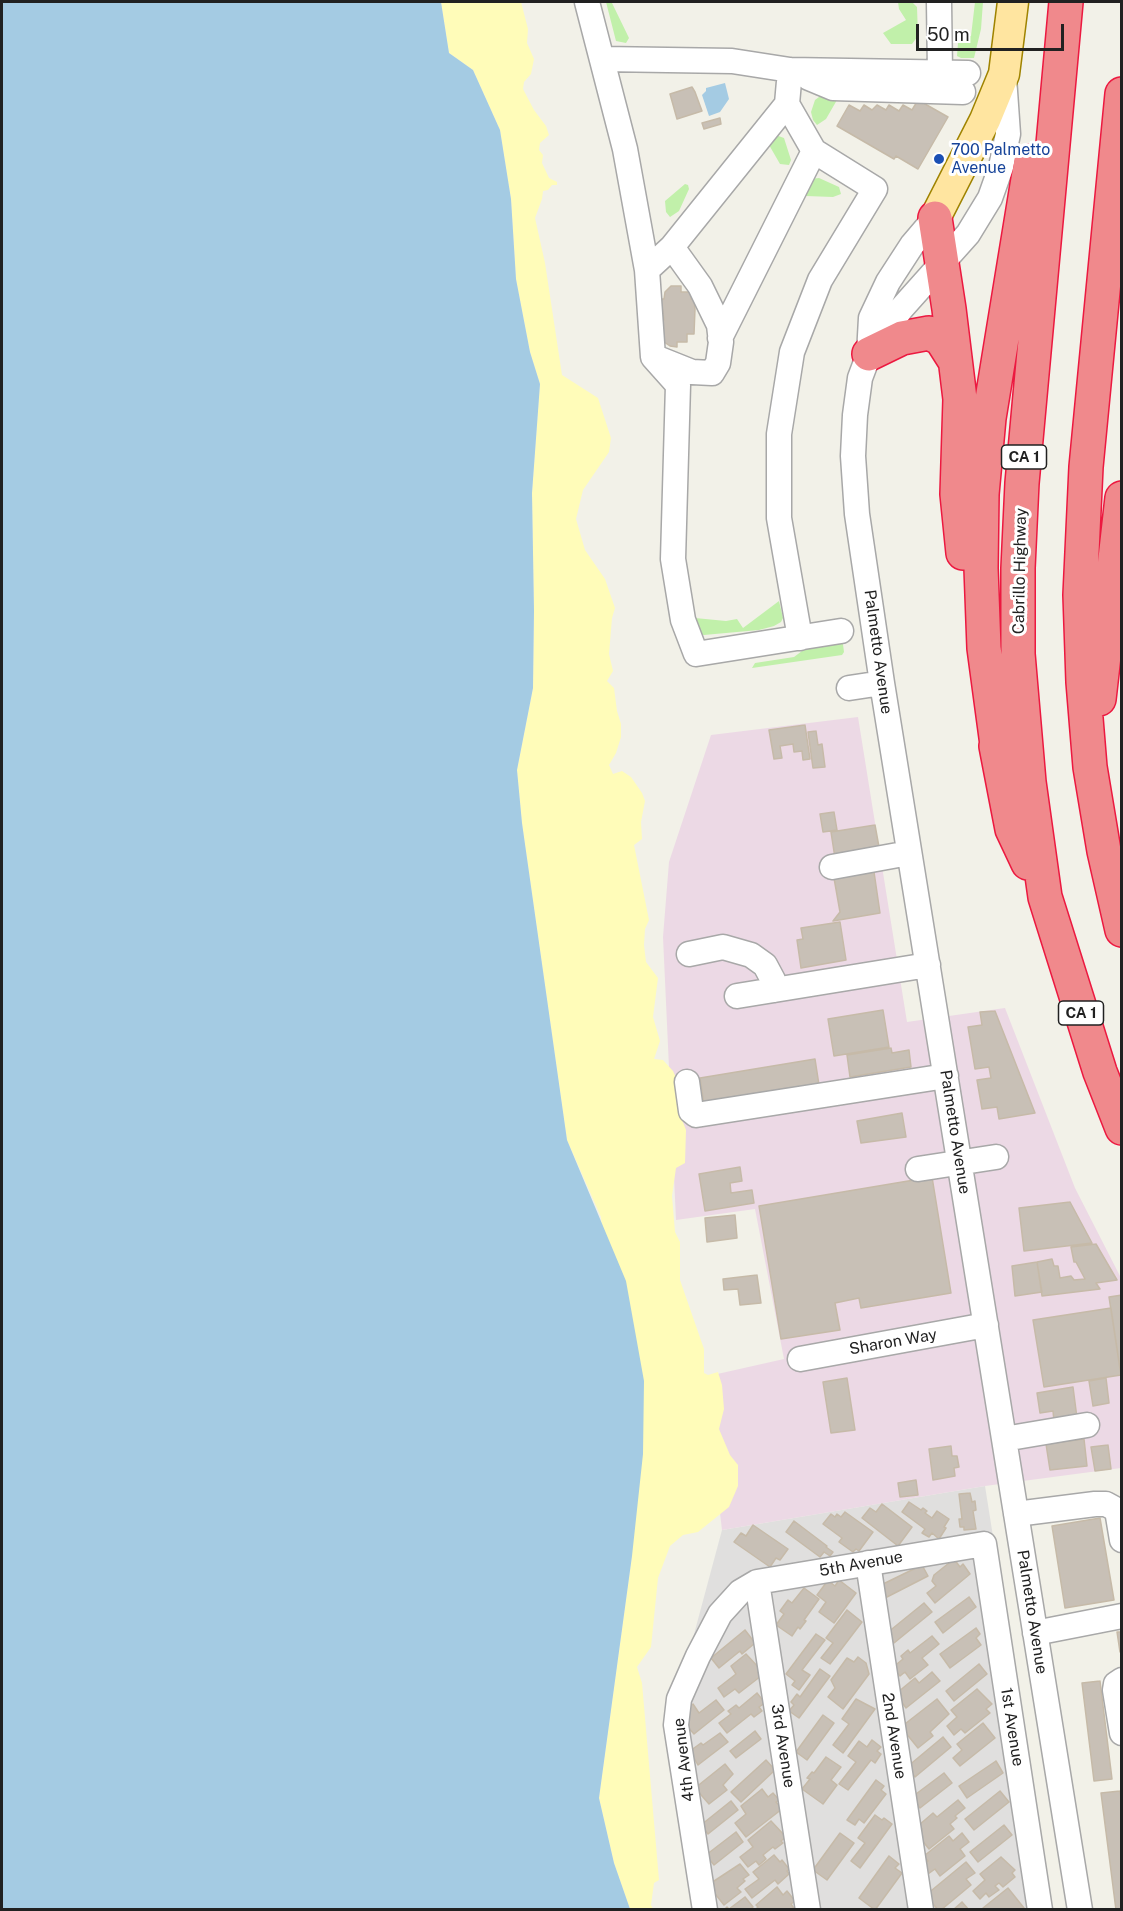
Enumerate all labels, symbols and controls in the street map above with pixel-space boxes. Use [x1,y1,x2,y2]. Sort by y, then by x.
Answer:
scale bar [919,12,1068,50]
text: 50 m [927,24,970,45]
place label: 700 Palmetto Avenue [951,140,1050,178]
marker: 700 Palmetto Avenue [932,152,946,166]
road number: CA 1 [1002,445,1046,469]
street label: Cabrillo Highway [1009,508,1031,634]
street label: Palmetto Avenue [860,589,896,715]
road number: CA 1 [1058,1001,1104,1025]
street label: Palmetto Avenue [936,1069,974,1195]
street label: Sharon Way [848,1325,938,1359]
street label: 5th Avenue [818,1547,904,1581]
street label: Palmetto Avenue [1013,1549,1051,1675]
street label: 1st Avenue [996,1686,1028,1768]
street label: 2nd Avenue [878,1691,910,1781]
street label: 3rd Avenue [767,1703,799,1789]
street label: 4th Avenue [669,1717,699,1803]

